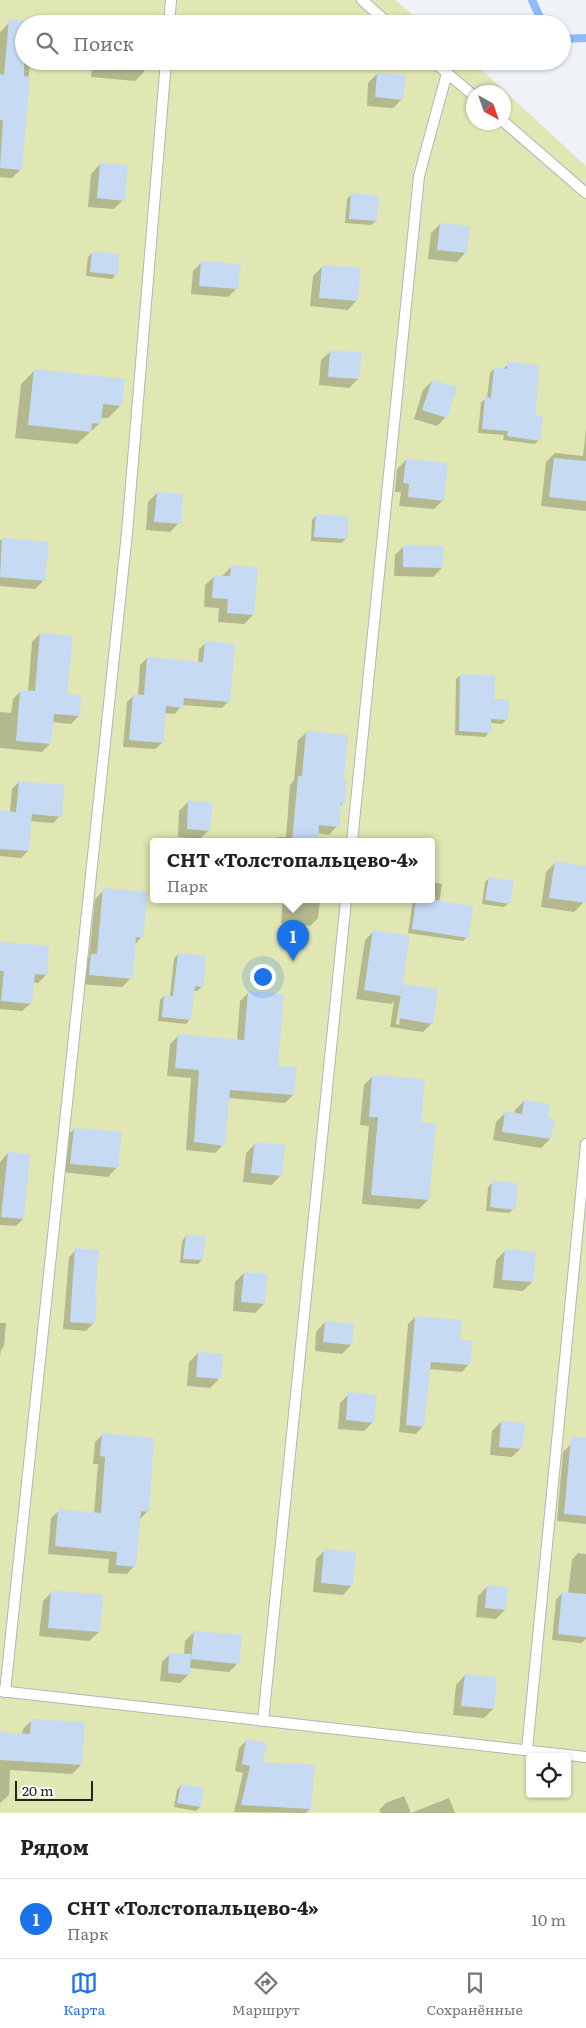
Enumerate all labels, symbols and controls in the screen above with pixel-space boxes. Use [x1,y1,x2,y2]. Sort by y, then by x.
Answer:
search box [15,15,571,70]
icon: search [33,29,61,57]
text: Поиск [73,29,134,57]
north arrow [466,85,511,130]
popup [150,838,435,903]
text: СНТ «Толстопальцево-4» [167,845,418,873]
text: Парк [167,873,208,897]
pin: 1 [277,920,309,961]
your location [250,964,276,990]
map controls [526,1753,571,1798]
button: locate [526,1753,571,1798]
scale bar [15,1778,92,1801]
text: 20 m [22,1780,54,1800]
text: Рядом [20,1830,89,1861]
text: СНТ «Толстопальцево-4» [67,1893,319,1921]
text: 1 [33,1907,39,1931]
text: 10 m [532,1907,566,1931]
text: Парк [67,1921,108,1945]
tab: Карта [63,1969,105,2019]
tab: Маршрут [232,1969,300,2019]
tab: Сохранённые [426,1969,523,2019]

